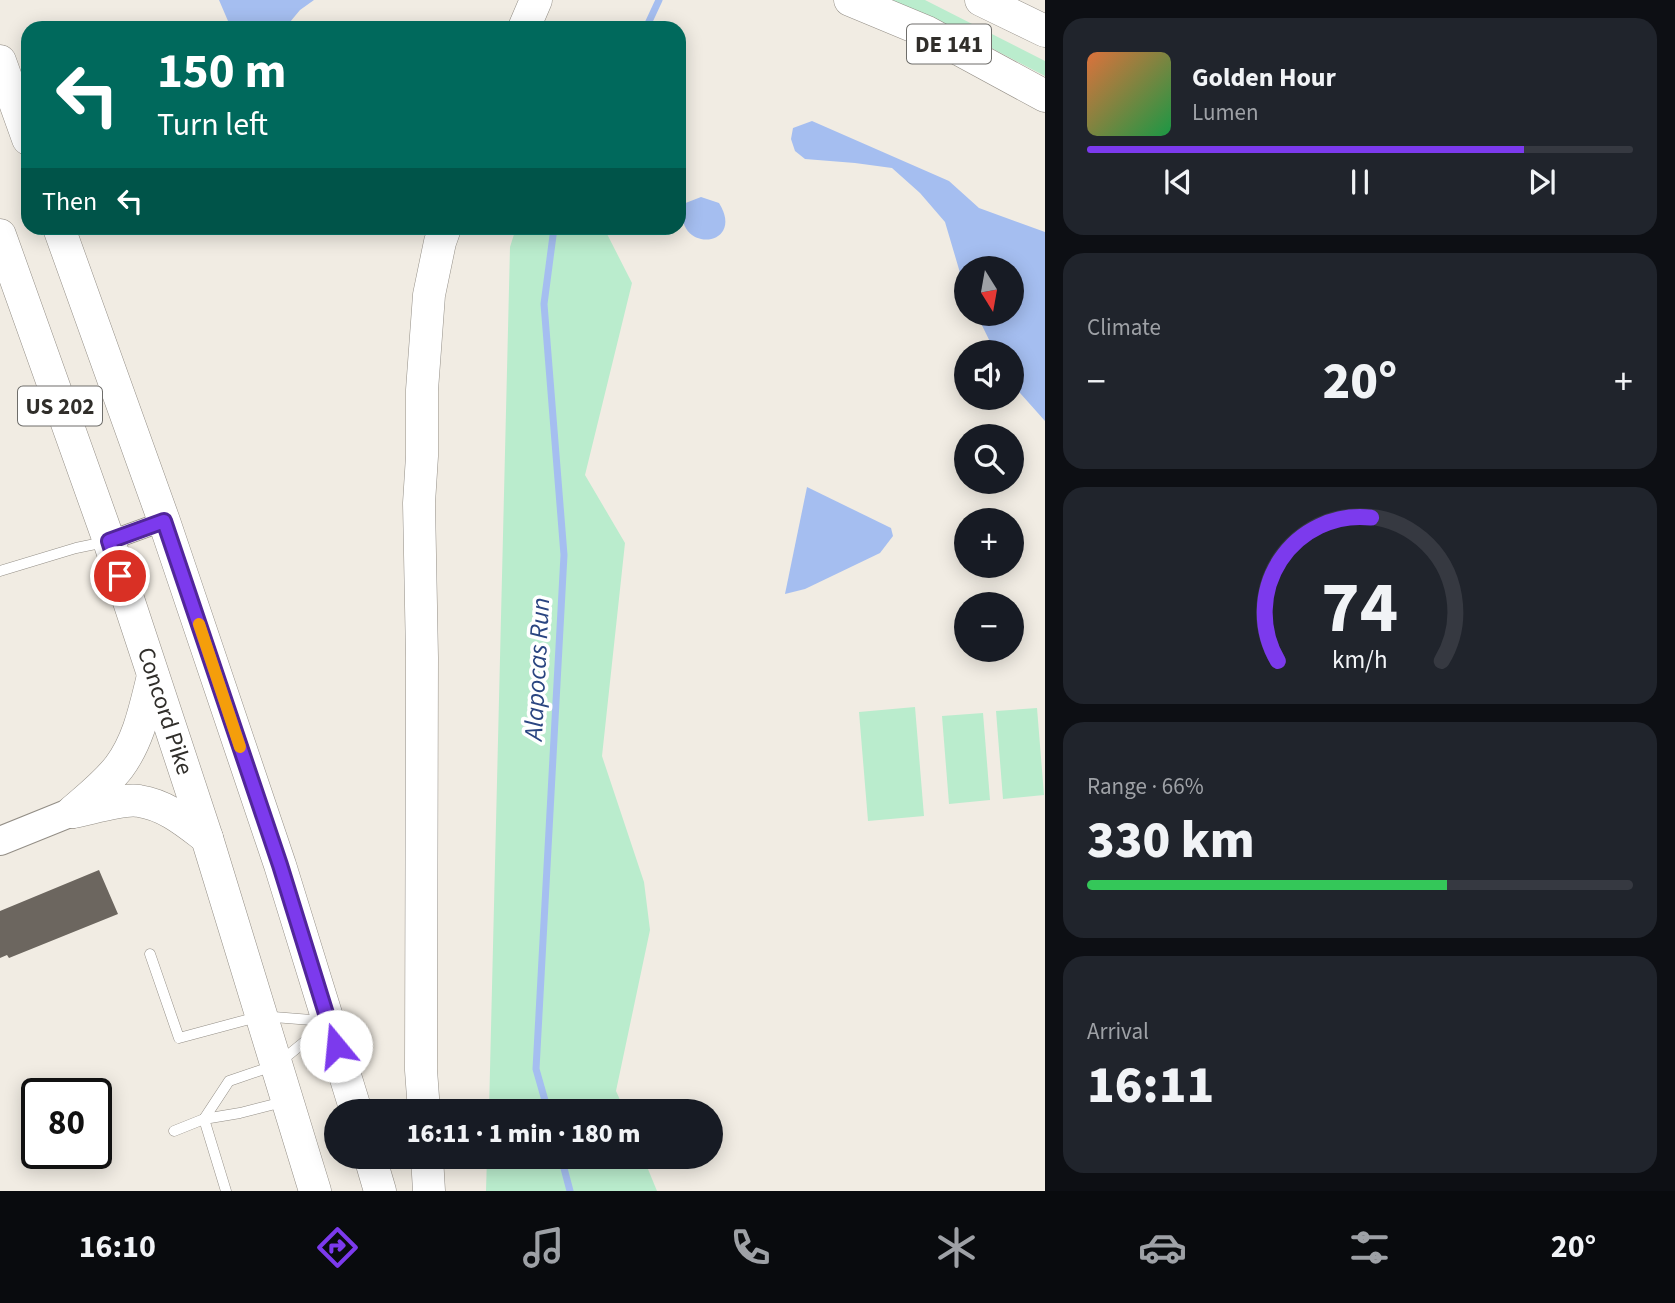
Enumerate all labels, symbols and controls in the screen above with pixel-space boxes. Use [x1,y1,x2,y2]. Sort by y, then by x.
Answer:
road number: DE 141 [907,24,991,64]
text: 150 m [157,37,286,107]
icon: left [42,49,133,140]
text: Golden Hour [1192,59,1336,96]
text: Lumen [1192,96,1259,129]
text: Turn left [157,102,268,148]
icon: previous [1159,163,1197,201]
icon: pause [1341,163,1379,201]
icon: next [1523,163,1561,201]
icon: left [111,182,149,220]
text: Then [42,183,97,220]
north arrow [954,256,1024,326]
map controls [954,256,1024,662]
text: Climate [1087,311,1161,344]
button: sound [954,340,1024,410]
text: 20° [1323,345,1397,419]
text: − [1087,355,1106,409]
text: + [1614,355,1633,409]
road number: US 202 [18,386,102,426]
button: search [954,424,1024,494]
button: + [954,508,1024,578]
pin [90,546,150,606]
icon: arrive [101,557,139,595]
text: 74 [1322,557,1398,661]
button: − [954,592,1024,662]
water label: Alapocas Run [515,597,559,743]
text: km/h [1332,642,1388,678]
street label: Concord Pike [128,643,202,779]
text: Range · 66% [1087,770,1204,803]
text: 330 km [1087,804,1255,878]
position arrow [299,1009,373,1083]
text: Arrival [1087,1015,1149,1048]
text: 16:11 [1087,1049,1214,1123]
speed limit sign: 80 [21,1078,112,1169]
text: 16:11 · 1 min · 180 m [407,1115,640,1152]
icon: directions [313,1223,362,1272]
icon: music [519,1223,568,1272]
icon: phone [726,1223,775,1272]
icon: climate [932,1223,981,1272]
icon: car [1138,1223,1187,1272]
icon: filters [1345,1223,1394,1272]
text: 16:10 [79,1224,156,1270]
text: 20° [1551,1224,1596,1270]

